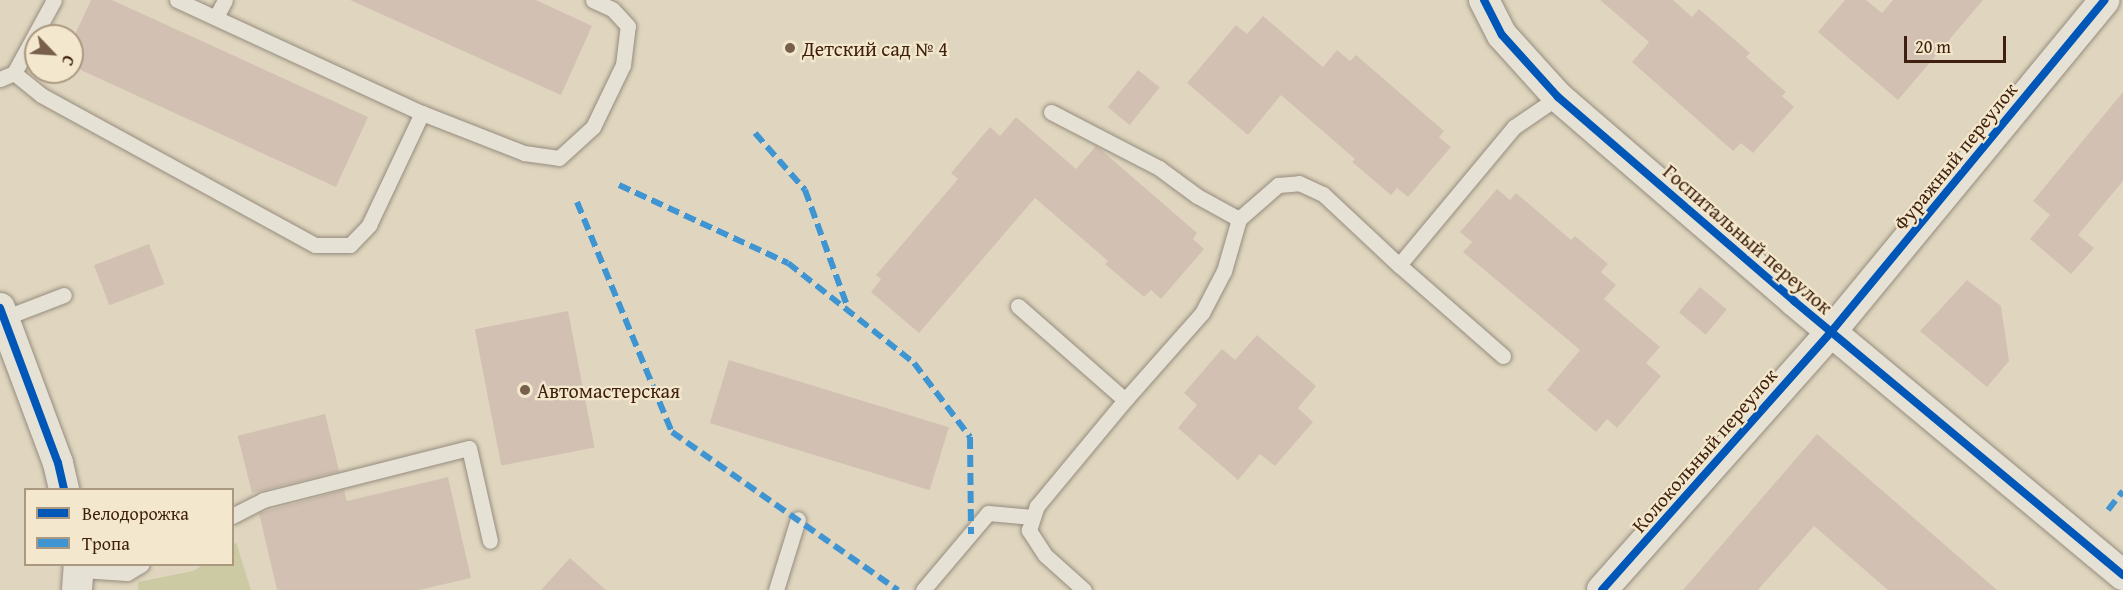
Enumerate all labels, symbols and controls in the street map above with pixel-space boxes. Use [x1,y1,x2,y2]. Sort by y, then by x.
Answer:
north arrow [24,24,84,84]
scale bar [1907,24,2009,62]
text: 20 m [1915,33,1951,60]
place label: Детский сад № 4 [802,36,948,60]
marker: Детский сад № 4 [783,41,797,55]
text: С [56,52,81,70]
street label: Фуражный переулок [1888,77,2022,235]
street label: Госпитальный переулок [1659,159,1837,319]
street label: Колокольный переулок [1626,363,1782,537]
place label: Автомастерская [537,378,680,402]
marker: Автомастерская [518,383,532,397]
legend [24,488,234,566]
text: Велодорожка [82,500,189,527]
text: Тропа [82,530,130,557]

